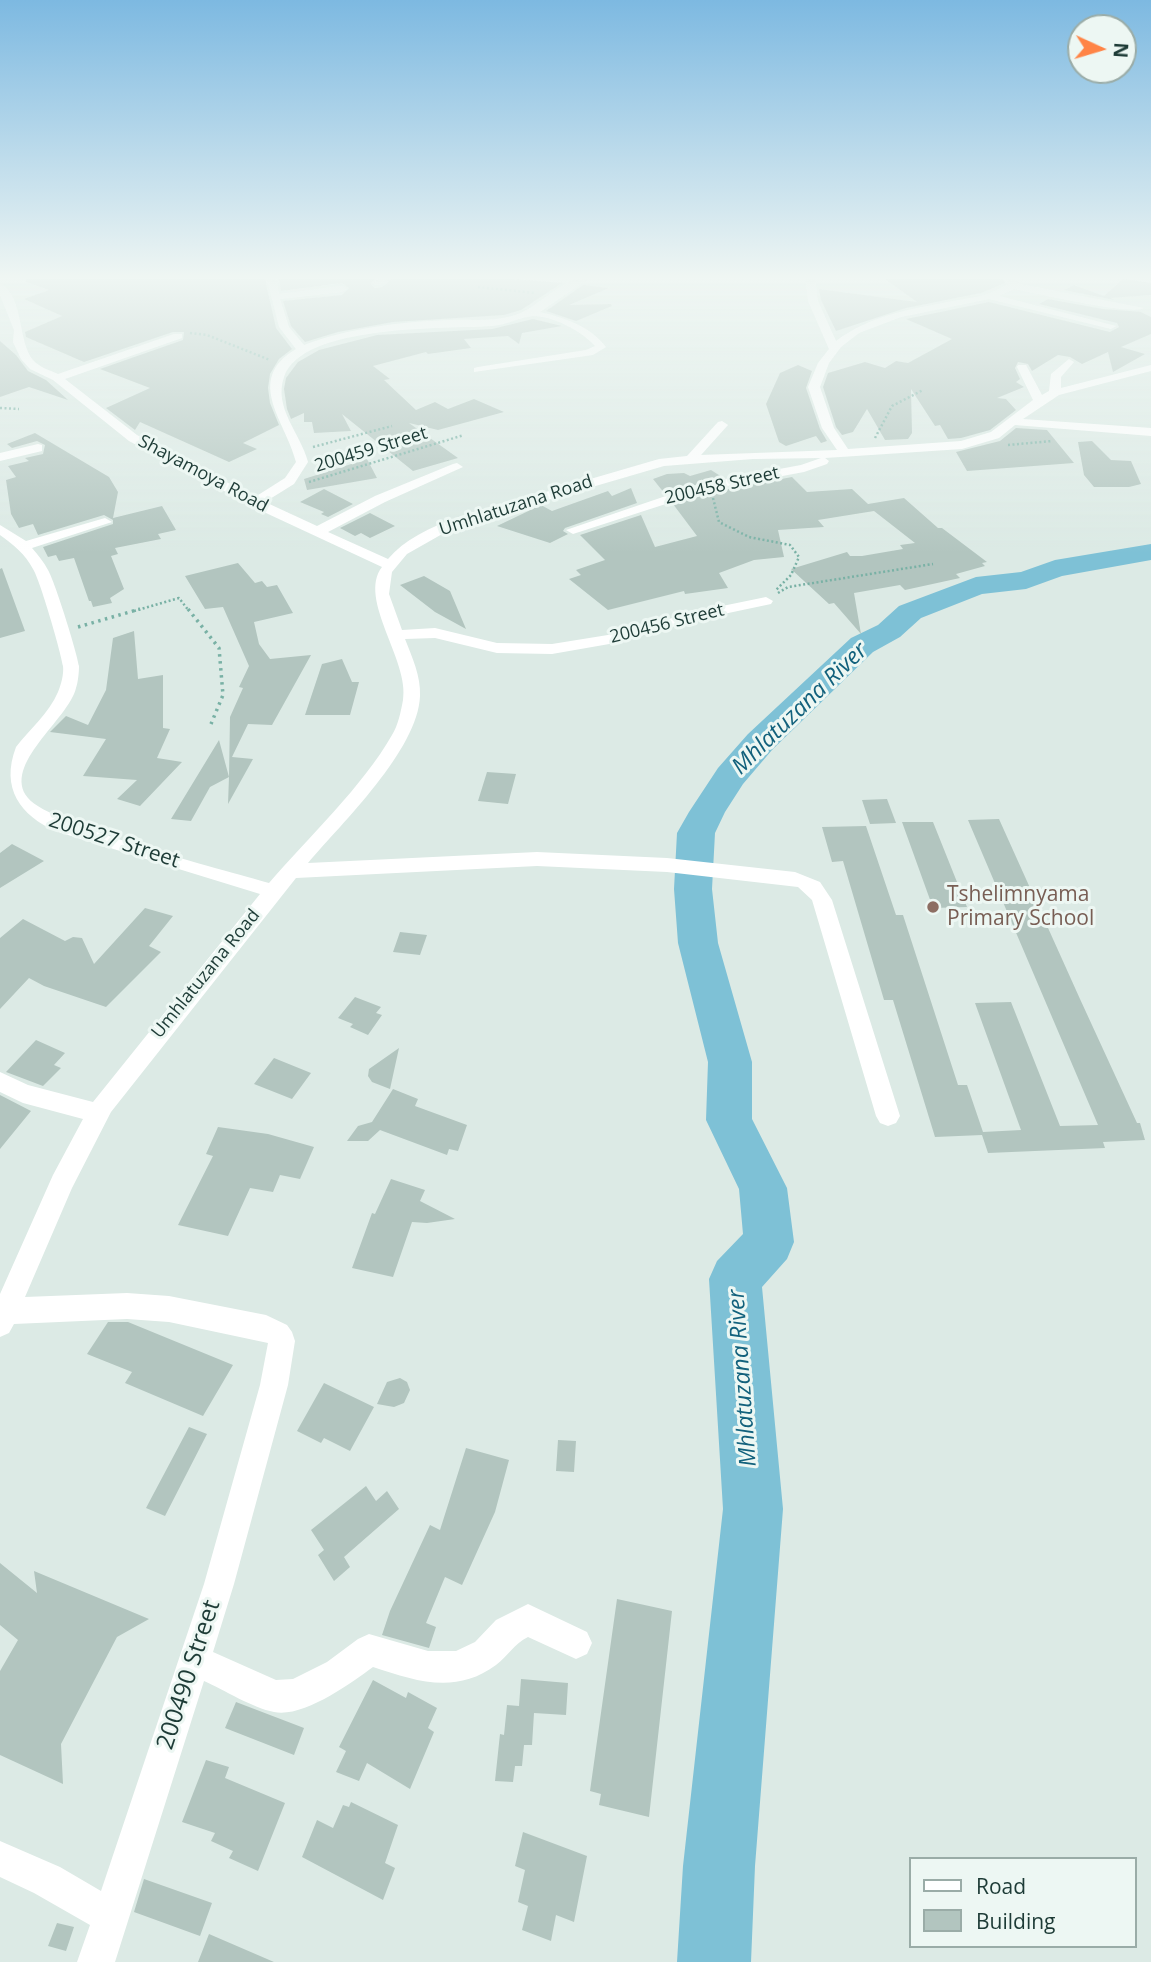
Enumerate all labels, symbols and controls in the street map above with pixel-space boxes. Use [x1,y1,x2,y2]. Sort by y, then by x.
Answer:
north arrow [1067,14,1137,84]
text: N [1107,42,1134,59]
street label: 200459 Street [312,423,430,477]
street label: Shayamoya Road [134,431,272,517]
street label: 200458 Street [663,462,781,510]
street label: Umhlatuzana Road [437,471,595,541]
street label: 200456 Street [608,599,726,649]
water label: Mhlatuzana River [727,637,873,781]
street label: 200527 Street [45,808,183,874]
place label: Tshelimnyama Primary School [947,882,1094,932]
marker: Tshelimnyama Primary School [925,899,941,915]
street label: Umhlatuzana Road [147,905,265,1043]
water label: Mhlatuzana River [723,1288,763,1468]
street label: 200490 Street [151,1597,227,1753]
legend [909,1857,1137,1948]
text: Road [976,1872,1026,1900]
text: Building [976,1907,1055,1935]

